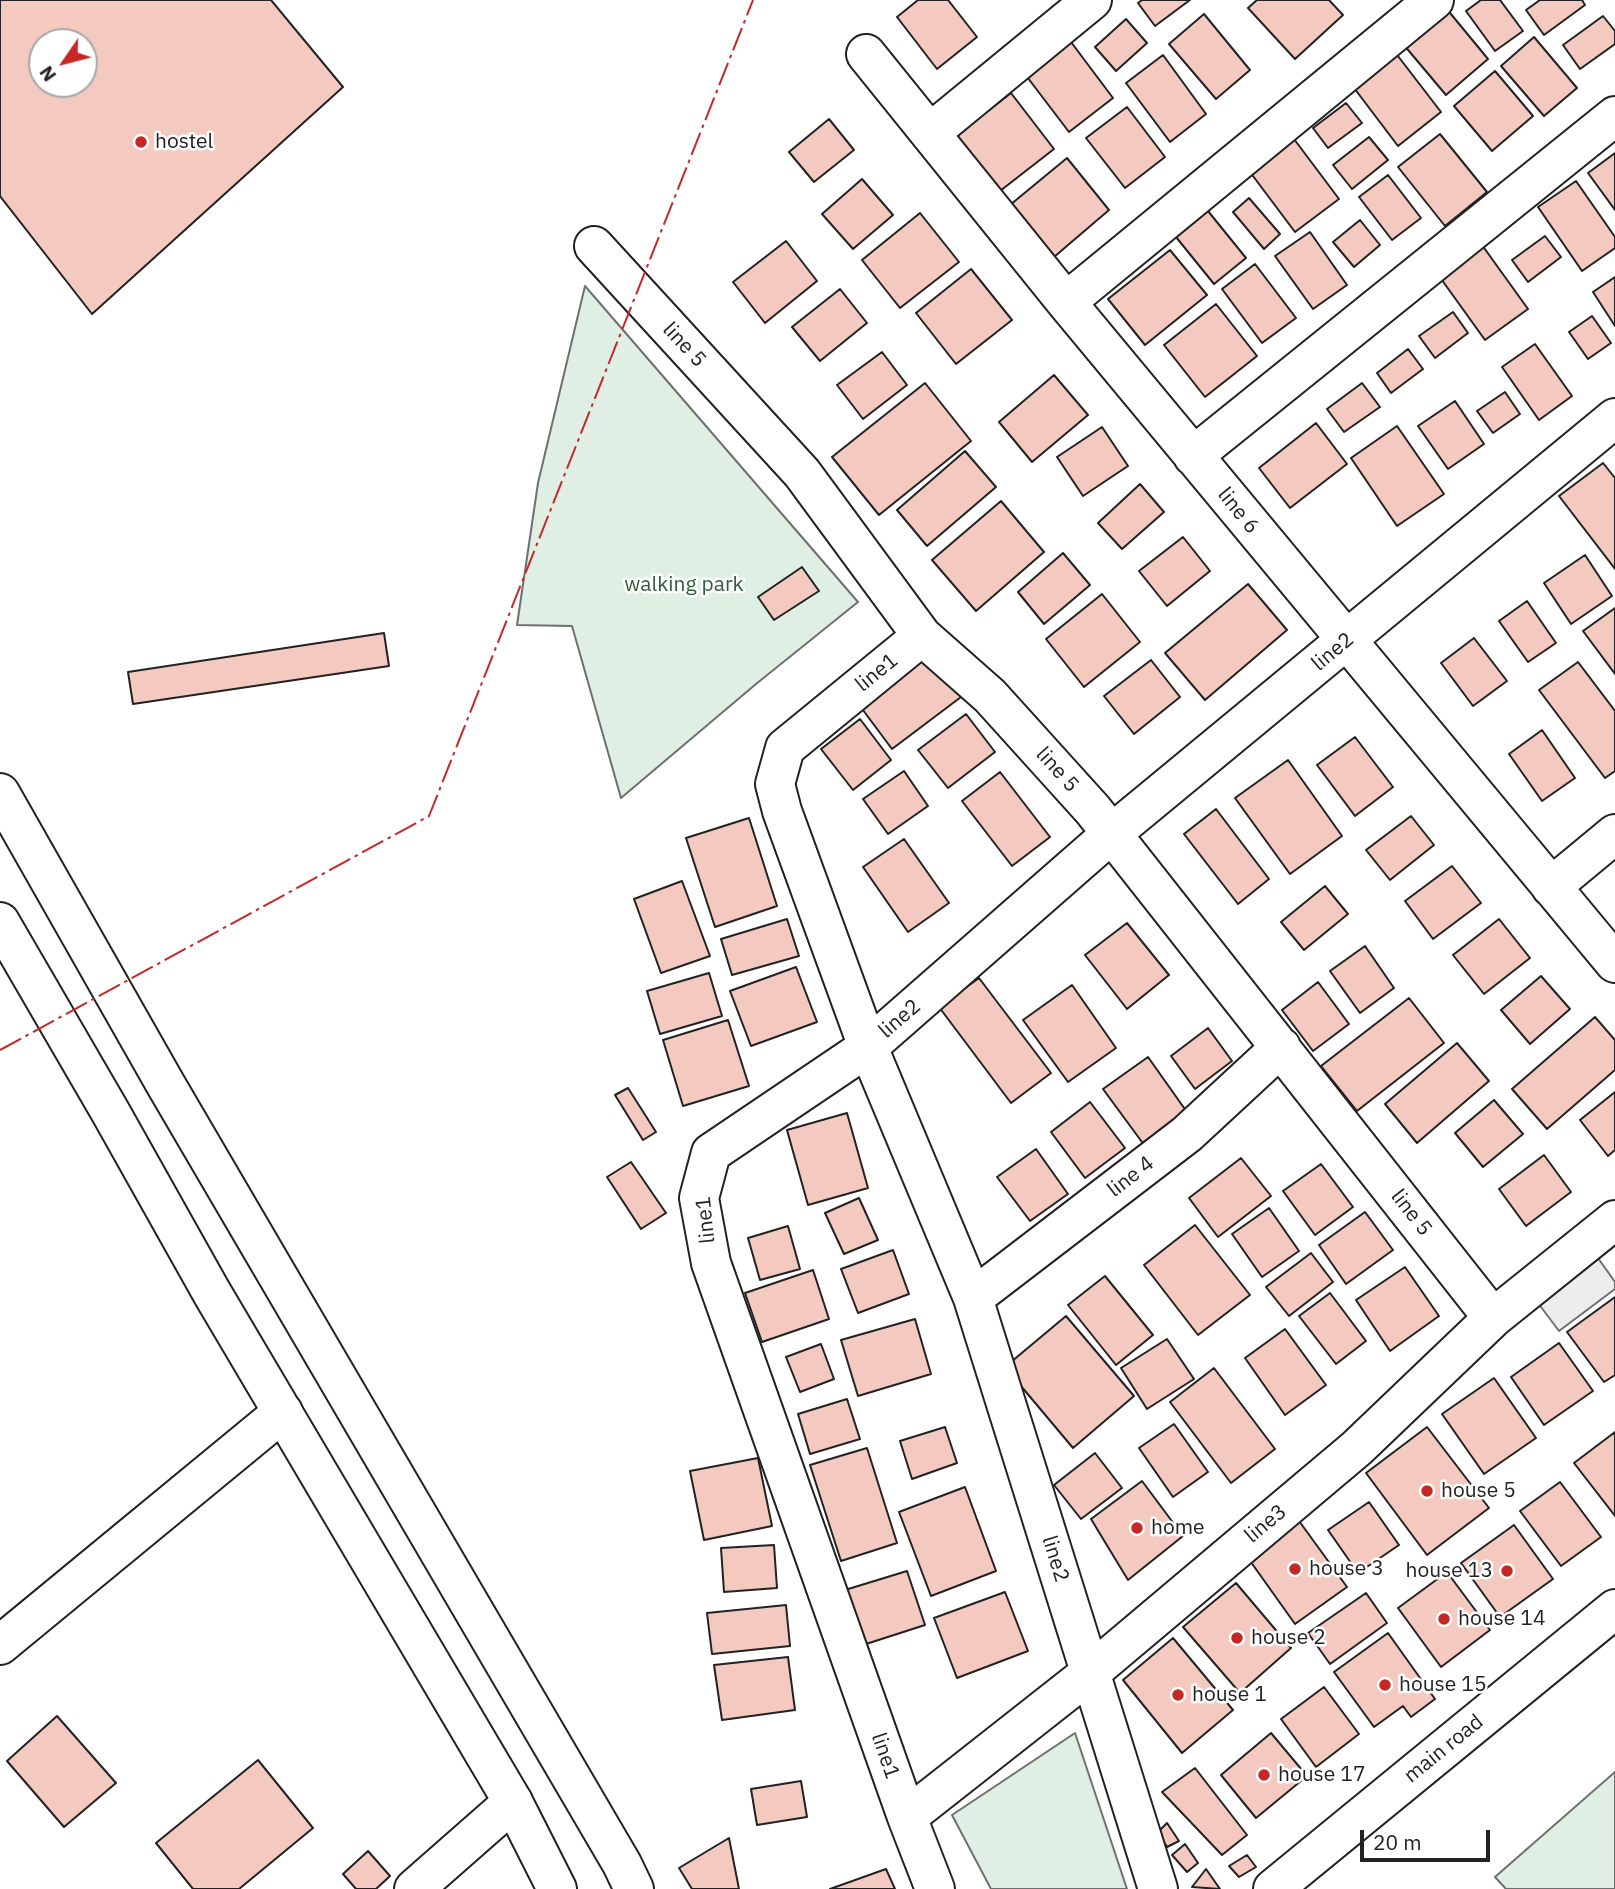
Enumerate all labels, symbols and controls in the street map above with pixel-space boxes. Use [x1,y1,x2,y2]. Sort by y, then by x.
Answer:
north arrow [28,28,98,98]
text: N [34,61,61,86]
place label: hostel [155,129,213,155]
marker: hostel [133,134,149,150]
street label: line 5 [657,317,711,373]
street label: line 6 [1212,483,1264,539]
park label: walking park [624,572,744,598]
street label: line2 [1307,627,1359,677]
street label: line1 [851,648,903,698]
street label: line 5 [1030,742,1084,798]
street label: line2 [874,994,926,1044]
street label: line 4 [1103,1151,1159,1203]
street label: line 5 [1385,1185,1437,1241]
street label: line1 [691,1195,721,1245]
place label: house 5 [1441,1478,1516,1504]
marker: house 5 [1419,1483,1435,1499]
street label: line3 [1240,1499,1292,1549]
place label: home [1151,1515,1205,1541]
marker: home [1129,1520,1145,1536]
street label: line2 [1036,1533,1074,1585]
place label: house 3 [1309,1556,1384,1582]
place label: house 13 [1405,1558,1493,1584]
marker: house 3 [1287,1561,1303,1577]
marker: house 13 [1499,1563,1515,1579]
place label: house 14 [1458,1606,1546,1632]
marker: house 14 [1436,1611,1452,1627]
place label: house 2 [1251,1625,1326,1651]
marker: house 2 [1229,1630,1245,1646]
place label: house 15 [1399,1672,1487,1698]
marker: house 15 [1377,1677,1393,1693]
place label: house 1 [1192,1682,1267,1708]
marker: house 1 [1170,1687,1186,1703]
street label: main road [1399,1709,1489,1789]
street label: line1 [865,1730,905,1782]
place label: house 17 [1278,1762,1366,1788]
marker: house 17 [1256,1767,1272,1783]
scale bar [1363,1815,1492,1859]
text: 20 m [1373,1828,1422,1856]

